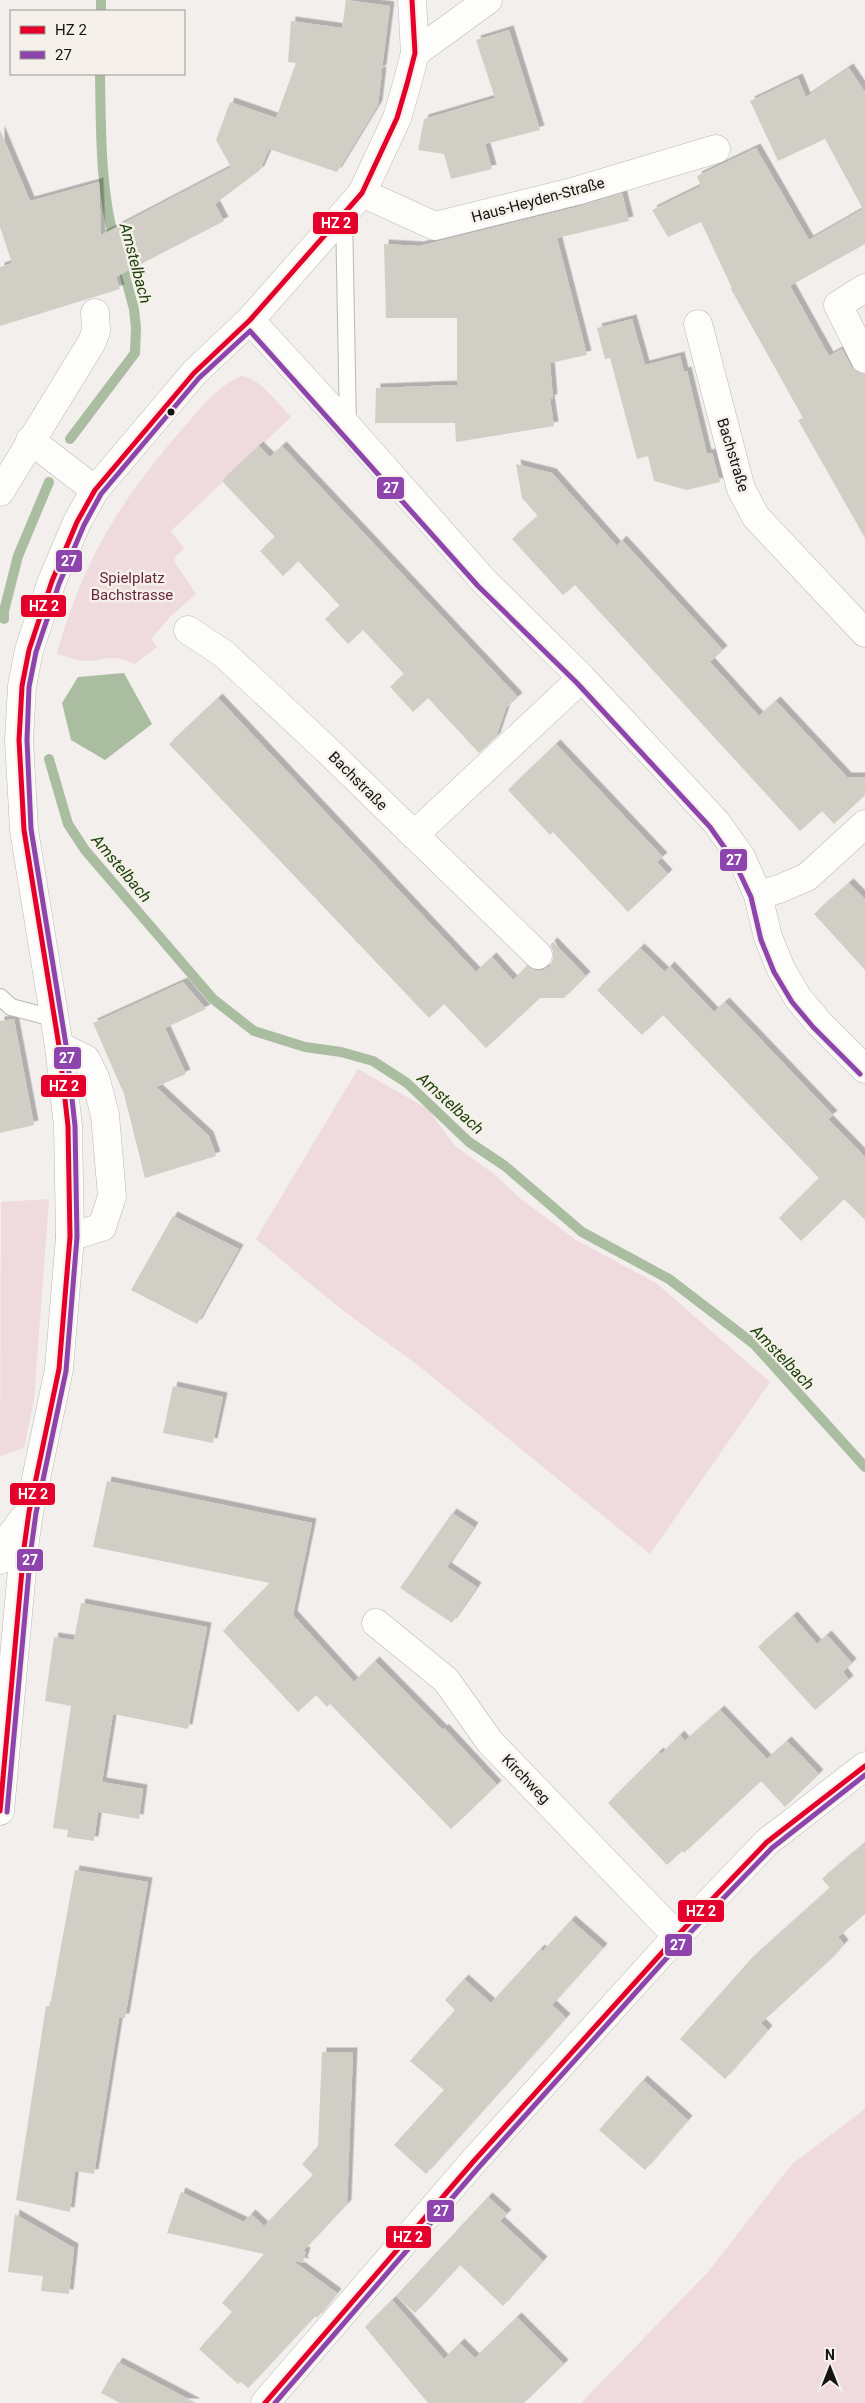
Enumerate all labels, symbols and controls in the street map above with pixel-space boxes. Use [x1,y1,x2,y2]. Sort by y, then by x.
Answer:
legend [10,10,185,75]
text: HZ 2 [55,21,87,39]
text: 27 [55,46,72,64]
street label: Haus-Heyden-Straße [469,174,607,226]
line badge: HZ 2 [312,211,359,235]
text: HZ 2 [321,215,351,231]
water label: Amstelbach [115,220,155,306]
unlabelled marker [166,407,176,417]
street label: Bachstraße [713,416,753,494]
line badge: 27 [376,476,405,500]
text: 27 [383,480,399,496]
line badge: 27 [55,549,83,573]
text: 27 [61,553,77,569]
park label: Spielplatz Bachstrasse [91,569,173,604]
line badge: HZ 2 [20,594,67,618]
text: HZ 2 [29,598,59,614]
street label: Bachstraße [325,748,391,814]
water label: Amstelbach [87,830,155,906]
line badge: 27 [719,848,748,872]
text: 27 [726,852,742,868]
line badge: 27 [53,1046,82,1070]
text: 27 [59,1050,75,1066]
water label: Amstelbach [413,1068,488,1138]
line badge: HZ 2 [40,1074,87,1098]
text: HZ 2 [49,1078,79,1094]
water label: Amstelbach [746,1320,818,1394]
line badge: HZ 2 [9,1482,56,1506]
text: HZ 2 [18,1486,48,1502]
line badge: 27 [16,1548,44,1572]
text: 27 [22,1552,38,1568]
street label: Kirchweg [498,1751,554,1807]
line badge: HZ 2 [677,1899,725,1923]
text: HZ 2 [686,1903,716,1919]
line badge: 27 [664,1933,693,1957]
text: 27 [670,1937,686,1953]
line badge: 27 [426,2199,455,2223]
text: 27 [433,2203,449,2219]
line badge: HZ 2 [385,2225,432,2249]
text: HZ 2 [393,2229,423,2245]
north arrow [805,2343,855,2393]
text: N [825,2347,835,2363]

